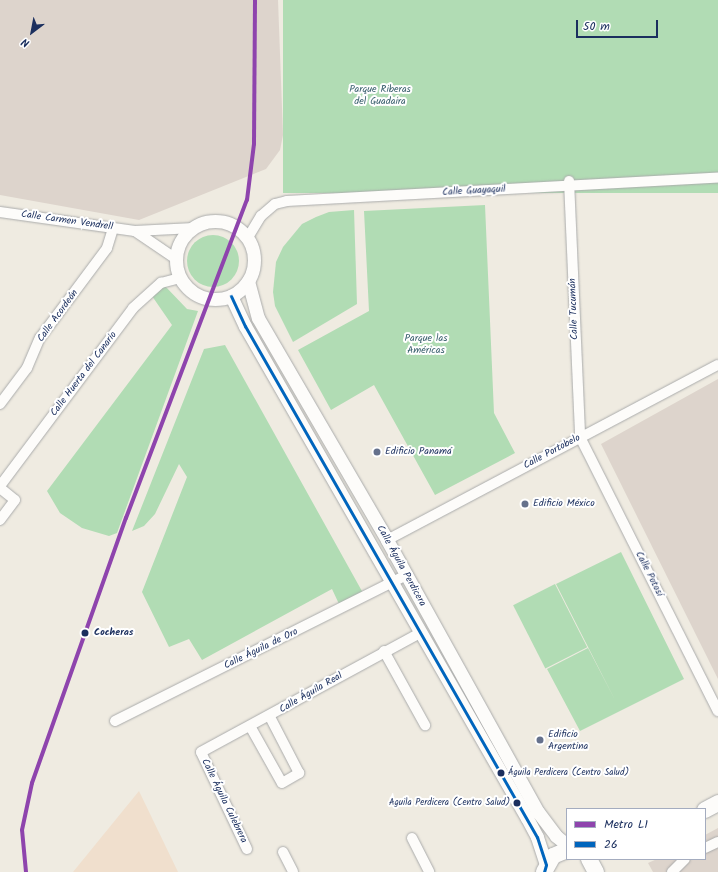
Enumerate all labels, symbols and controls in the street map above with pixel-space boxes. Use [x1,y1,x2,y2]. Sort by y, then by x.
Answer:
north arrow [12,12,52,52]
scale bar [578,12,660,38]
text: 50 m [583,17,610,36]
text: N [18,33,33,52]
park label: Parque Riberas del Guadaira [349,83,411,106]
street label: Calle Guayaquil [442,183,506,199]
street label: Calle Carmen Vendrell [20,209,114,233]
street label: Calle Tucumán [567,278,581,340]
street label: Calle Acordeón [35,287,81,345]
street label: Calle Huerta del Canario [48,329,120,419]
park label: Parque las Américas [405,332,447,356]
street label: Calle Portobelo [522,432,582,472]
place label: Edificio Panamá [385,446,452,458]
marker: Edificio Panamá [372,447,382,457]
place label: Edificio México [533,498,595,510]
marker: Edificio México [520,499,530,509]
street label: Calle Águila Perdicera [374,523,428,609]
street label: Calle Potosí [633,549,665,599]
street label: Calle Águila de Oro [222,626,300,672]
marker: Cocheras [79,627,91,639]
place label: Cocheras [94,627,134,639]
street label: Calle Águila Real [277,670,345,716]
place label: Edificio Argentina [548,728,588,752]
marker: Edificio Argentina [535,735,545,745]
street label: Calle Águila Culebrera [198,757,250,845]
marker: Águila Perdicera (Centro Salud) [496,768,506,778]
place label: Águila Perdicera (Centro Salud) [508,768,629,778]
place label: Aguila Perdicera (Centro Salud) [389,798,510,808]
marker: Aguila Perdicera (Centro Salud) [512,798,522,808]
legend [566,808,706,860]
text: Metro L1 [604,815,648,834]
text: 26 [604,835,618,854]

